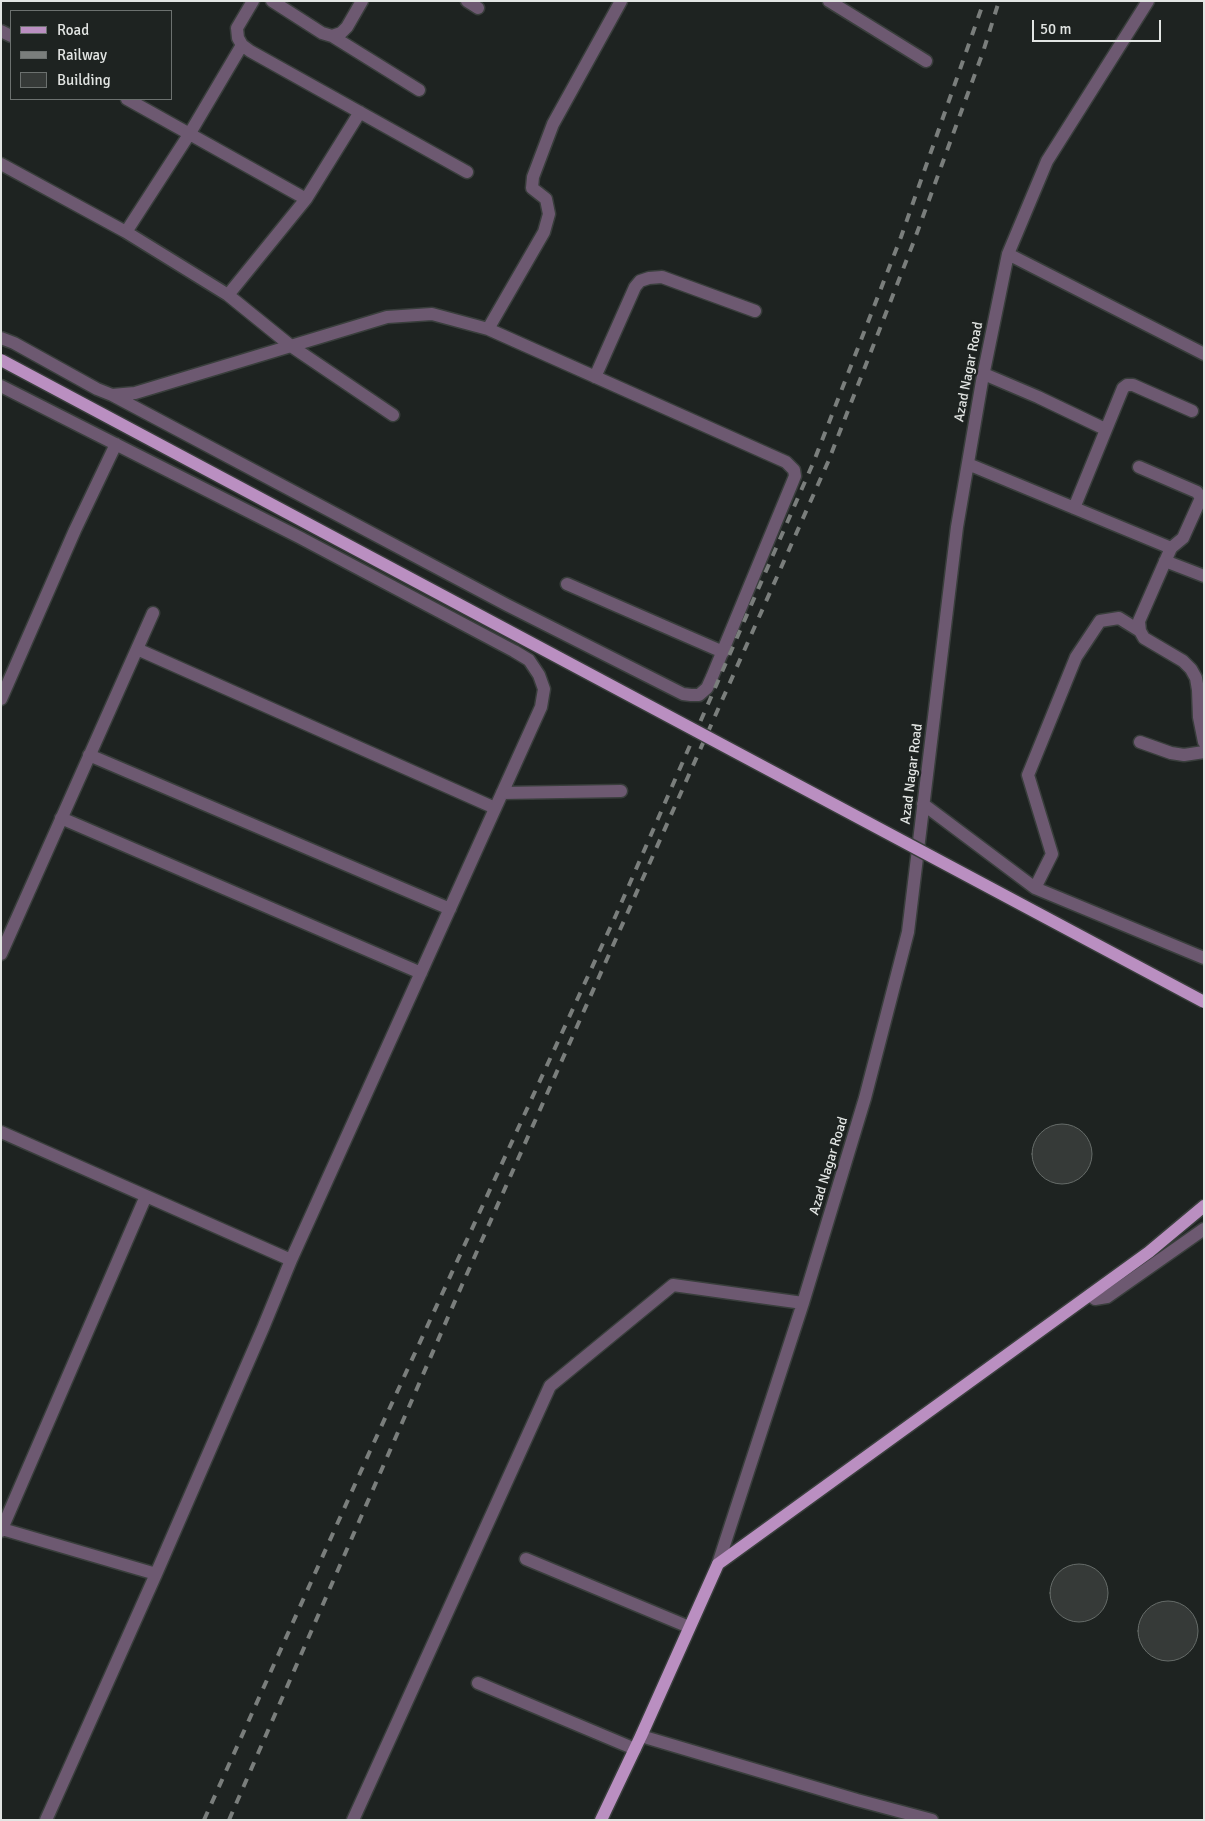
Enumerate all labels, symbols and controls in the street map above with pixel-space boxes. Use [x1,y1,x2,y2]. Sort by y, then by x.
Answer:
legend [10,10,172,100]
scale bar [1035,10,1164,42]
text: 50 m [1040,20,1071,38]
text: Road [57,21,89,39]
text: Railway [57,46,107,64]
text: Building [57,71,111,89]
street label: Azad Nagar Road [951,321,987,423]
street label: Azad Nagar Road [897,723,927,825]
street label: Azad Nagar Road [806,1115,852,1217]

